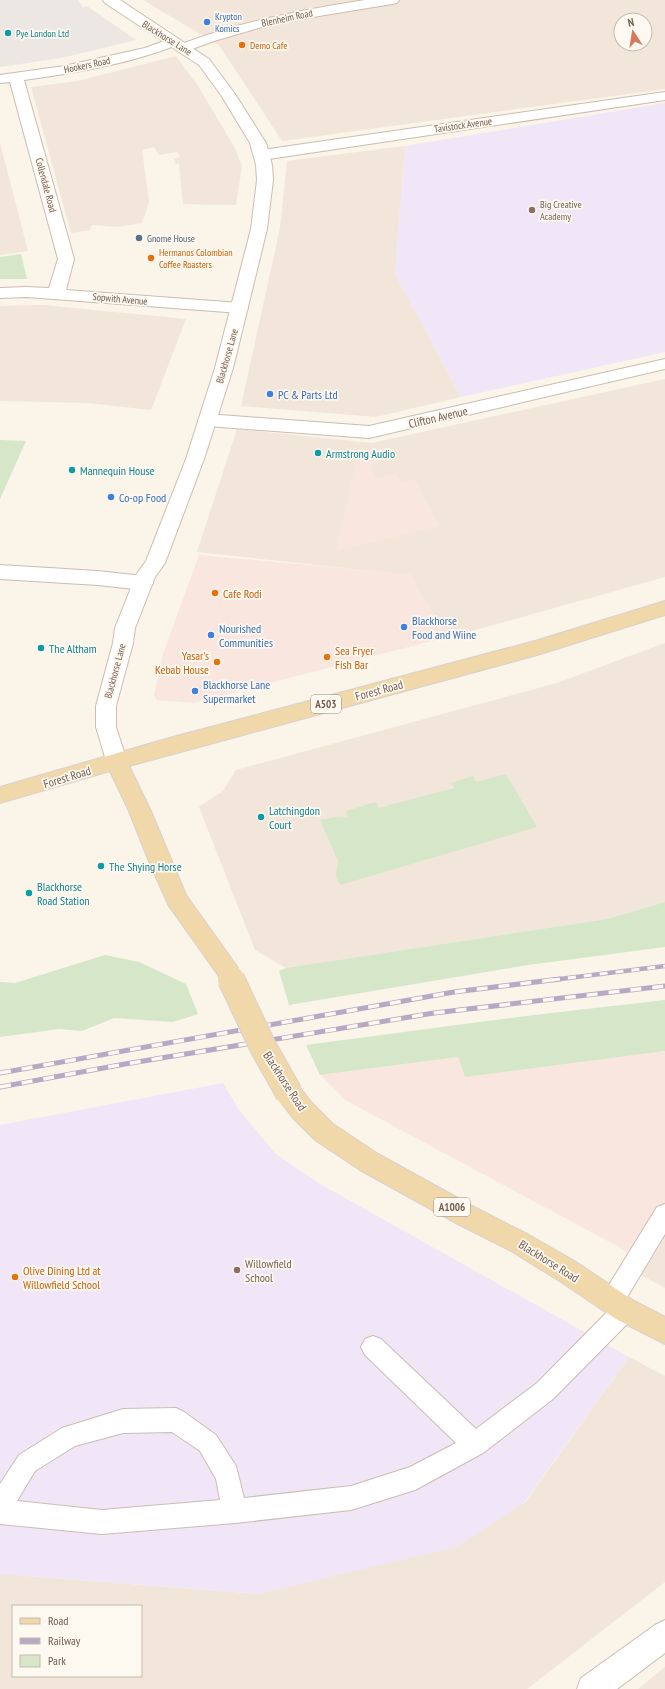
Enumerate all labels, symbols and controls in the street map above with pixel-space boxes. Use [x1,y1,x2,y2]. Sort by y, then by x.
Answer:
street label: Blenheim Road [260,6,314,30]
place label: Krypton Komics [215,10,242,35]
north arrow [613,12,653,52]
text: N [627,15,635,30]
marker: Krypton Komics [202,17,212,27]
street label: Blackhorse Lane [140,18,194,58]
place label: Pye London Ltd [16,27,69,40]
marker: Pye London Ltd [3,28,13,38]
place label: Demo Cafe [250,39,287,52]
marker: Demo Cafe [237,40,247,50]
street label: Hookers Road [63,54,111,76]
street label: Tavistock Avenue [433,115,493,135]
street label: Collendale Road [33,156,59,214]
place label: Big Creative Academy [540,198,582,223]
marker: Big Creative Academy [527,205,537,215]
place label: Gnome House [147,232,195,245]
marker: Gnome House [134,233,144,243]
place label: Hermanos Colombian Coffee Roasters [159,246,233,271]
marker: Hermanos Colombian Coffee Roasters [146,253,156,263]
street label: Sopwith Avenue [92,290,148,308]
street label: Blackhorse Lane [213,327,241,385]
place label: PC & Parts Ltd [278,387,338,402]
marker: PC & Parts Ltd [265,389,275,399]
street label: Clifton Avenue [407,403,469,431]
place label: Armstrong Audio [326,446,395,461]
marker: Armstrong Audio [313,448,323,458]
place label: Mannequin House [80,463,155,478]
marker: Mannequin House [67,465,77,475]
place label: Co-op Food [119,490,166,505]
marker: Co-op Food [106,492,116,502]
place label: Cafe Rodi [223,586,262,601]
marker: Cafe Rodi [210,588,220,598]
place label: Blackhorse Food and Wiine [412,613,476,642]
place label: Nourished Communities [219,621,273,650]
marker: Blackhorse Food and Wiine [399,622,409,632]
marker: Nourished Communities [206,630,216,640]
place label: The Altham [49,641,97,656]
street label: Blackhorse Lane [101,642,129,700]
marker: The Altham [36,643,46,653]
place label: Sea Fryer Fish Bar [335,643,374,672]
place label: Yasar's Kebab House [155,648,209,677]
marker: Sea Fryer Fish Bar [322,652,332,662]
marker: Yasar's Kebab House [212,657,222,667]
street label: Forest Road [354,676,404,704]
place label: Blackhorse Lane Supermarket [203,677,270,706]
marker: Blackhorse Lane Supermarket [190,686,200,696]
road number: A503 [311,695,341,713]
street label: Forest Road [41,763,93,791]
place label: Latchingdon Court [269,803,320,832]
marker: Latchingdon Court [256,812,266,822]
place label: The Shying Horse [109,859,182,874]
marker: The Shying Horse [96,861,106,871]
place label: Blackhorse Road Station [37,879,90,908]
marker: Blackhorse Road Station [24,888,34,898]
street label: Blackhorse Road [260,1048,310,1114]
road number: A1006 [434,1198,470,1216]
street label: Blackhorse Road [516,1237,582,1285]
place label: Willowfield School [245,1256,292,1285]
place label: Olive Dining Ltd at Willowfield School [23,1263,101,1292]
marker: Willowfield School [232,1265,242,1275]
marker: Olive Dining Ltd at Willowfield School [10,1272,20,1282]
legend [12,1605,142,1677]
text: Road [48,1613,68,1628]
text: Railway [48,1633,81,1648]
text: Park [48,1653,66,1668]

